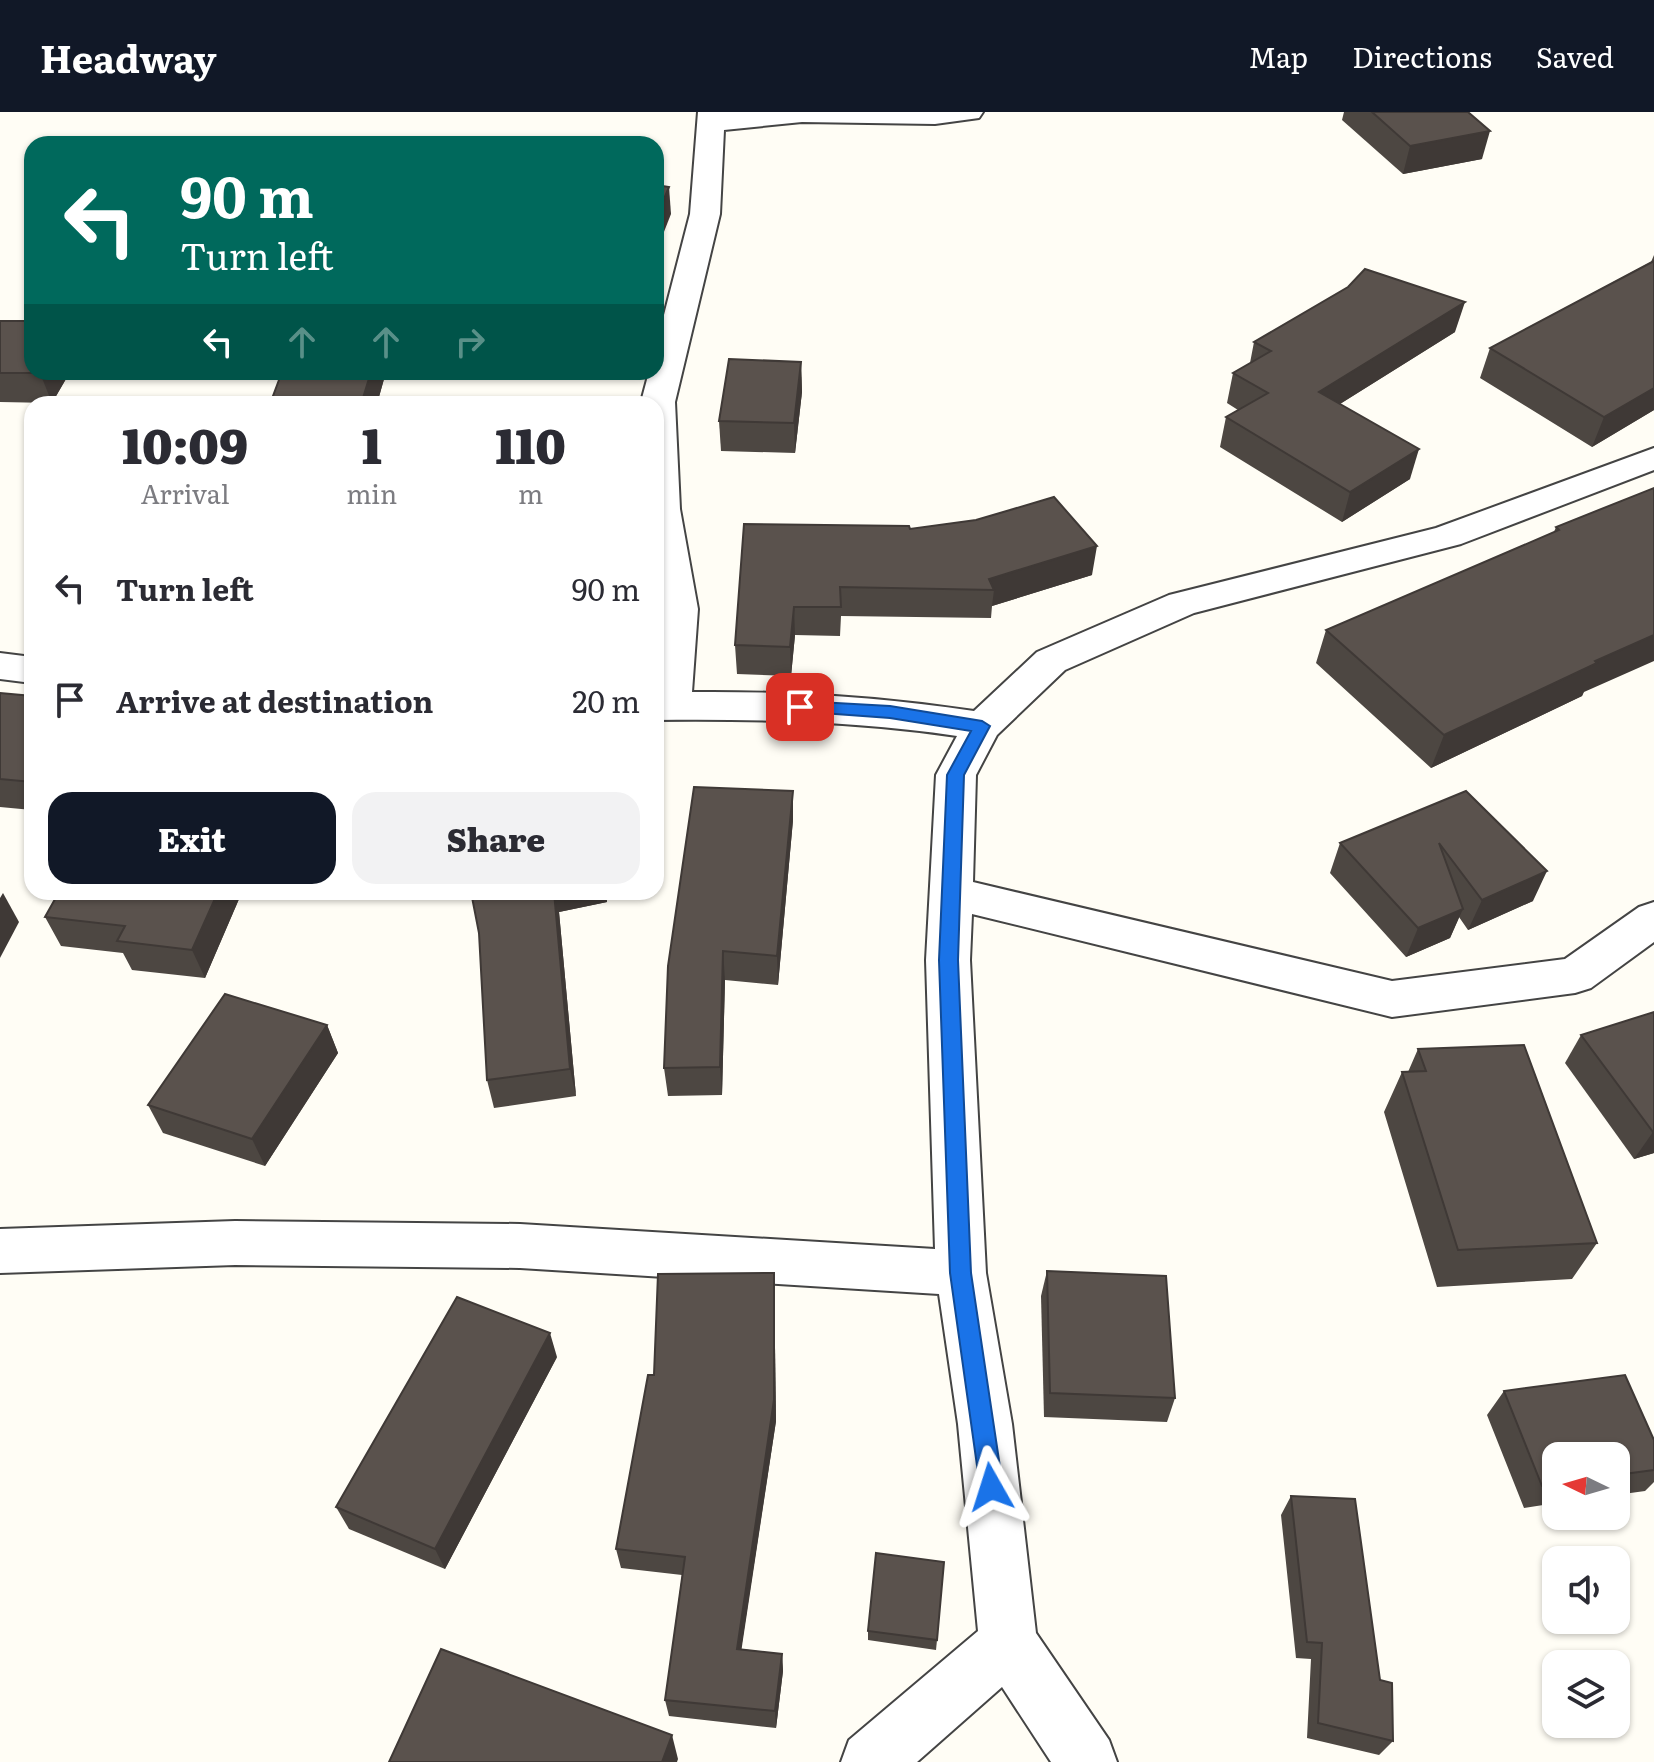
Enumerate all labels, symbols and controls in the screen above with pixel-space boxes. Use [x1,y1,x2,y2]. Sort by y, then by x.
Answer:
text: Headway [40,28,216,85]
text: Map [1249,35,1308,77]
text: Directions [1352,35,1492,77]
text: Saved [1536,35,1614,77]
text: 90 m [180,152,314,235]
icon: left [48,168,152,272]
text: Turn left [180,228,334,281]
icon: left [196,320,240,364]
icon: ahead [280,320,324,364]
icon: ahead [364,320,408,364]
icon: right [448,320,492,364]
text: 10:09 [122,408,248,479]
text: 1 [362,408,382,479]
text: 110 [495,408,566,479]
text: Arrival [141,473,229,512]
text: min [346,473,397,512]
text: m [518,473,543,512]
icon: left [48,566,92,610]
text: Turn left [116,566,254,610]
text: 90 m [572,566,640,610]
pin [766,673,834,741]
icon: arrive [48,678,92,722]
text: Arrive at destination [116,678,433,722]
text: 20 m [572,678,640,722]
icon: arrive [778,685,822,729]
button: Exit [48,792,336,884]
button: Share [352,792,640,884]
north arrow [1542,1442,1630,1530]
map controls [1542,1442,1630,1738]
position arrow [949,1445,1033,1529]
button: sound [1542,1546,1630,1634]
button: layers [1542,1650,1630,1738]

